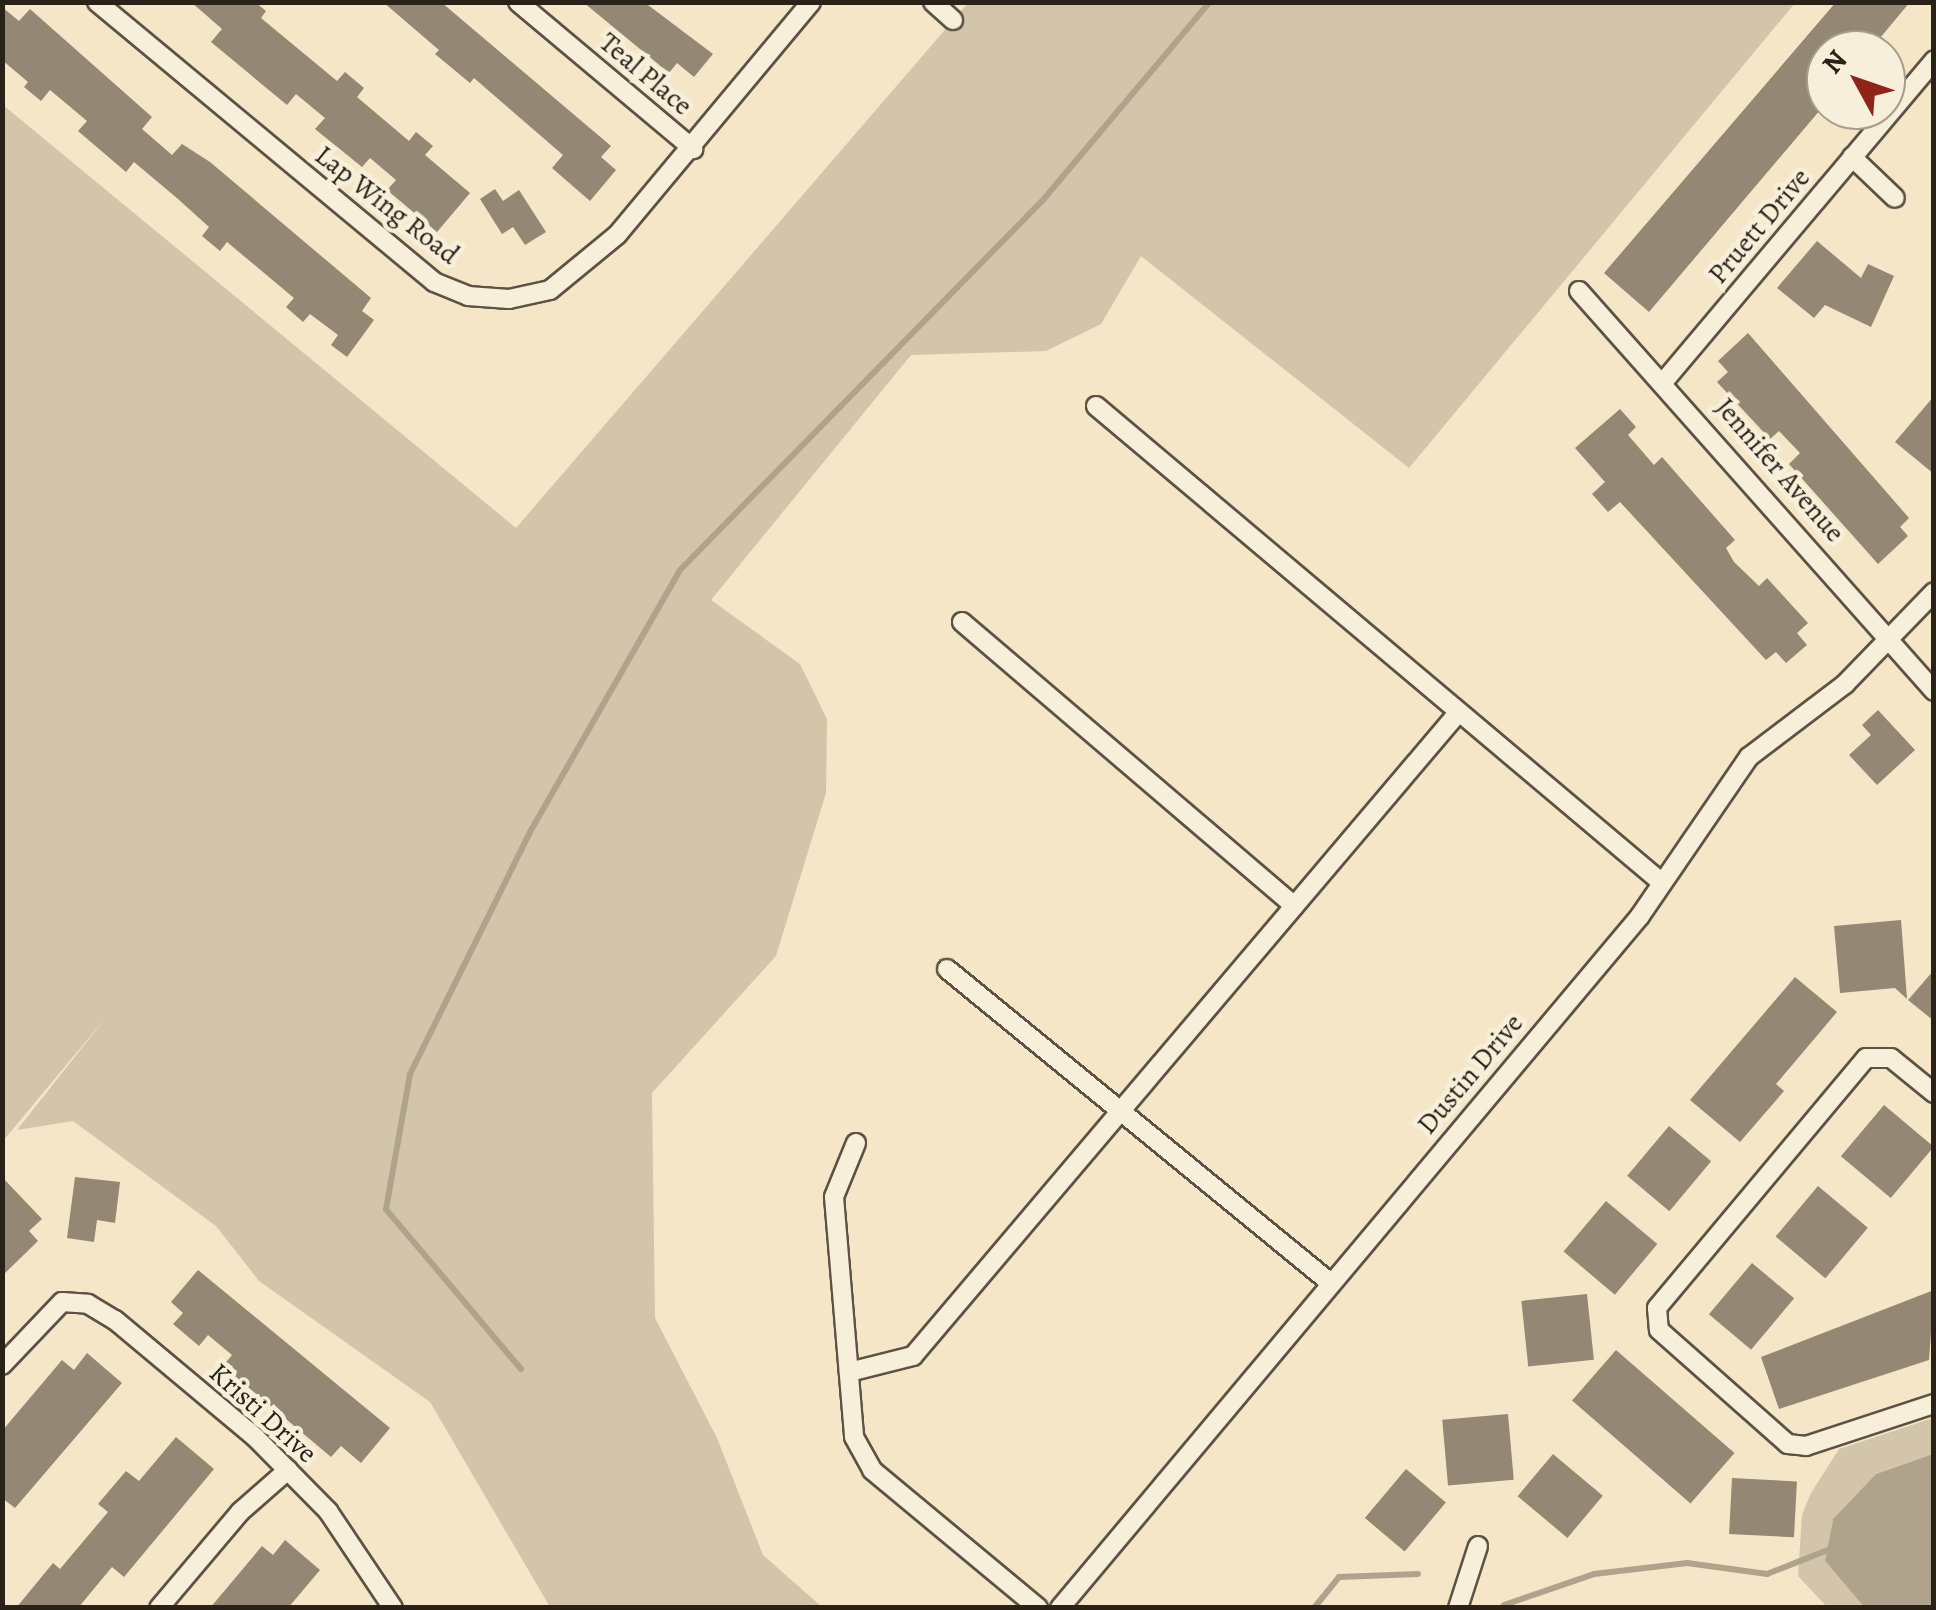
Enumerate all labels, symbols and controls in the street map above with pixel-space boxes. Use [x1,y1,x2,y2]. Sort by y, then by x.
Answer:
street label: Teal Place [593,25,699,123]
north arrow [1806,30,1906,130]
text: N [1813,42,1856,82]
street label: Lap Wing Road [308,138,466,272]
street label: Pruett Drive [1701,161,1817,291]
street label: Jennifer Avenue [1708,391,1852,549]
street label: Dustin Drive [1410,1007,1530,1141]
street label: Kristi Drive [202,1356,324,1470]

